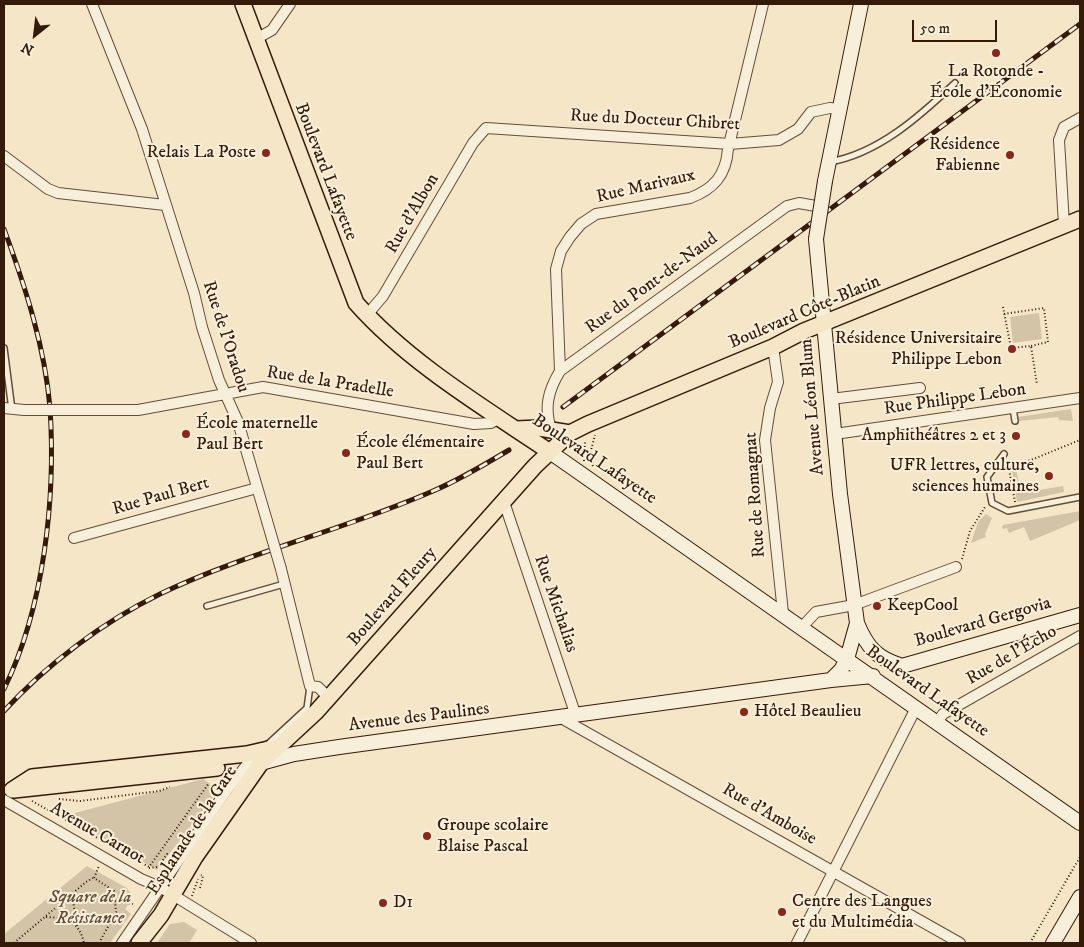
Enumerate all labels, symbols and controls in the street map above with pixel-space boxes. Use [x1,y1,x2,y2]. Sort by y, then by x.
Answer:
north arrow [10,10,60,60]
scale bar [914,10,999,42]
text: 50 m [920,19,950,38]
text: N [18,37,37,59]
marker: La Rotonde - École d'Économie [990,47,1002,59]
place label: La Rotonde - École d'Économie [930,61,1062,104]
street label: Boulevard Lafayette [289,100,361,244]
street label: Rue du Docteur Chibret [569,106,741,136]
place label: Résidence Fabienne [929,134,1000,176]
place label: Relais La Poste [147,142,256,164]
marker: Relais La Poste [260,147,272,159]
marker: Résidence Fabienne [1004,149,1016,161]
street label: Rue Marivaux [595,165,697,209]
street label: Rue d'Albon [382,170,444,258]
street label: Rue du Pont-de-Naud [582,229,722,339]
street label: Boulevard Côte-Blatin [726,271,884,355]
street label: Rue de l'Oradou [197,279,253,395]
place label: Résidence Universitaire Philippe Lebon [835,328,1002,370]
street label: Avenue Léon Blum [796,338,830,476]
marker: Résidence Universitaire Philippe Lebon [1006,343,1018,355]
street label: Rue de la Pradelle [265,362,395,404]
street label: Rue Philippe Lebon [883,379,1027,421]
street label: Boulevard Lafayette [528,410,660,510]
place label: École maternelle Paul Bert [196,413,318,456]
place label: Amphithéâtres 2 et 3 [862,425,1006,447]
marker: École maternelle Paul Bert [180,428,192,440]
marker: Amphithéâtres 2 et 3 [1010,430,1022,442]
place label: École élémentaire Paul Bert [356,432,485,474]
street label: Rue de Romagnat [741,432,771,558]
marker: École élémentaire Paul Bert [340,447,352,459]
place label: UFR lettres, culture, sciences humaines [890,455,1039,498]
marker: UFR lettres, culture, sciences humaines [1043,470,1055,482]
street label: Rue Paul Bert [110,473,212,521]
street label: Boulevard Fleury [344,543,442,651]
street label: Rue Michalias [528,552,582,656]
street label: Boulevard Gergovia [912,593,1054,653]
place label: KeepCool [887,595,958,617]
marker: KeepCool [871,600,883,612]
street label: Rue de l'Écho [963,621,1061,691]
street label: Boulevard Lafayette [861,641,993,743]
street label: Avenue des Paulines [347,699,491,737]
place label: Hôtel Beaulieu [754,701,861,723]
marker: Hôtel Beaulieu [738,706,750,718]
street label: Esplanade de la Gare [143,762,243,900]
street label: Rue d'Amboise [718,779,820,851]
street label: Avenue Carnot [46,798,148,870]
place label: Groupe scolaire Blaise Pascal [437,815,548,858]
marker: Groupe scolaire Blaise Pascal [421,830,433,842]
park label: Square de la Résistance [49,887,131,930]
place label: Centre des Langues et du Multimédia [792,891,932,934]
place label: D1 [393,892,413,914]
marker: D1 [377,897,389,909]
marker: Centre des Langues et du Multimédia [776,906,788,918]

